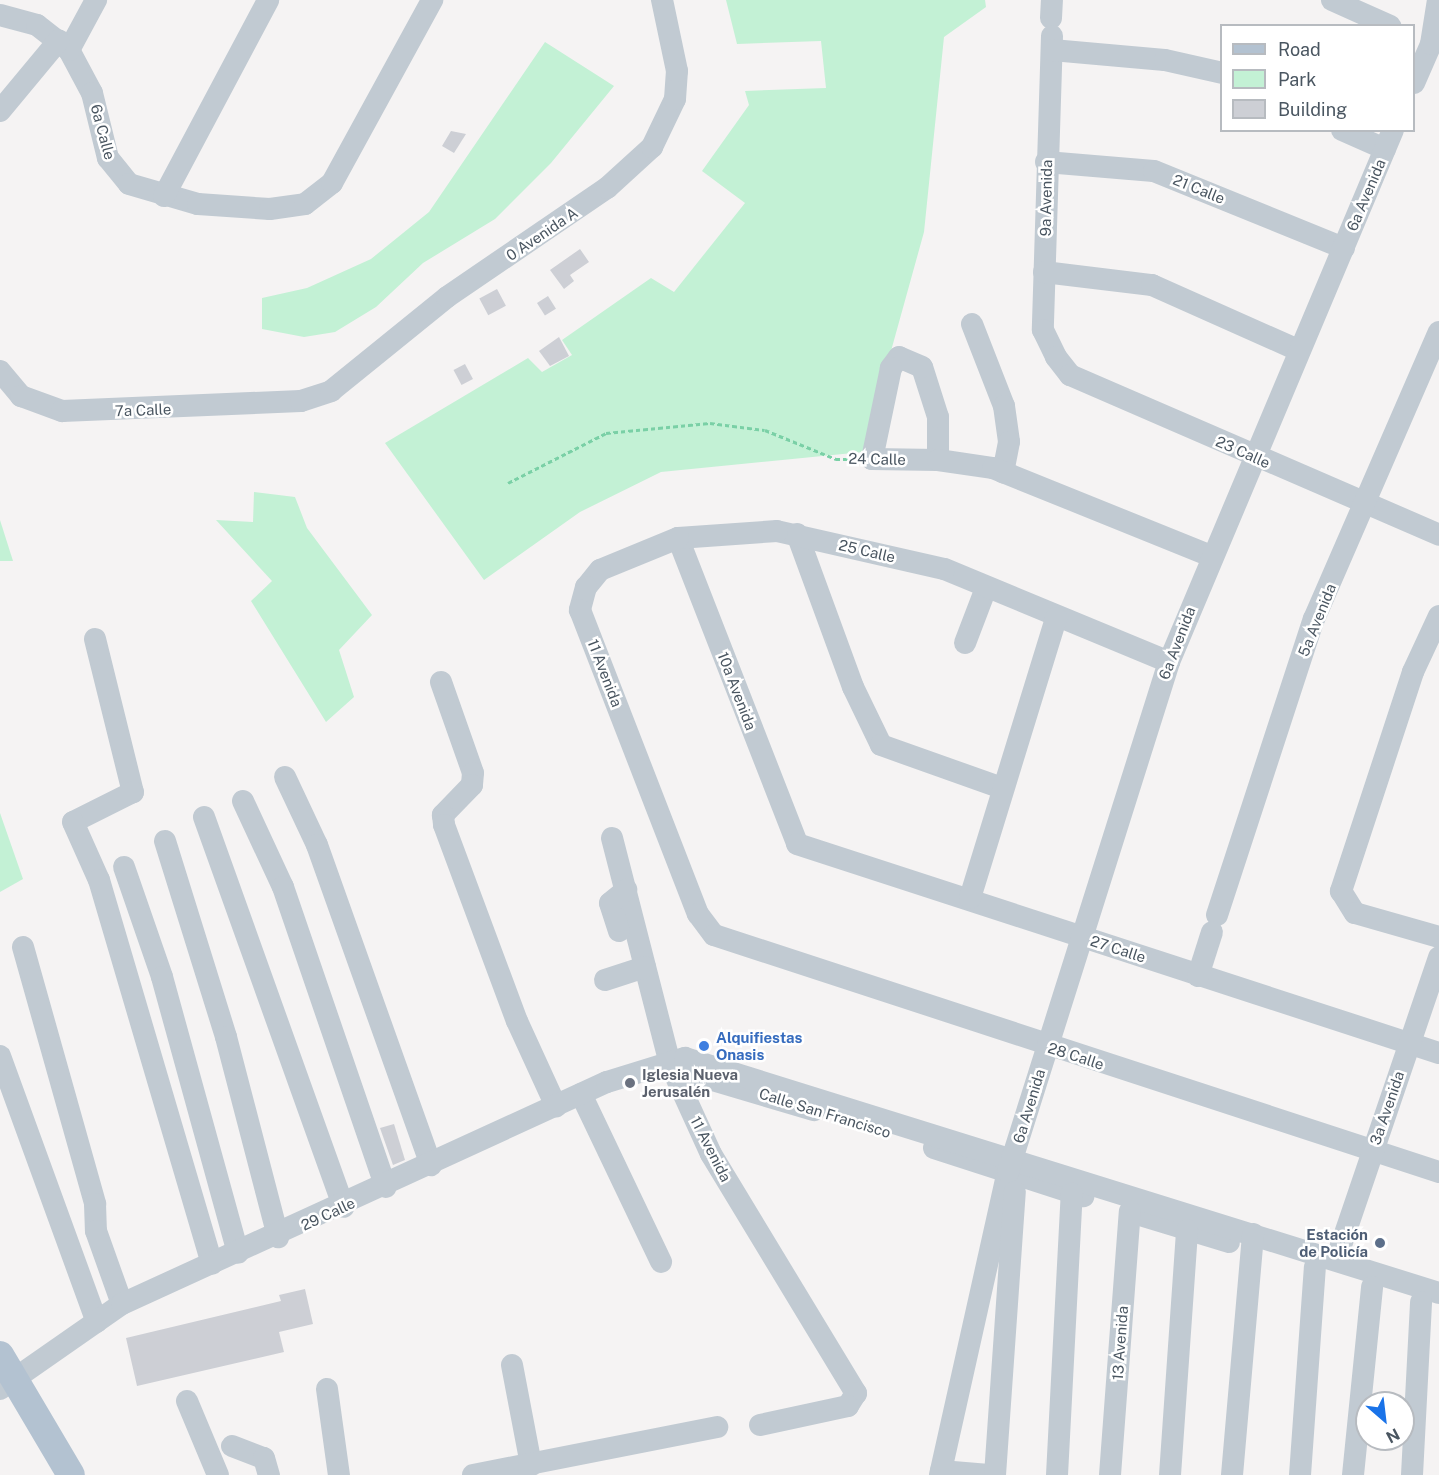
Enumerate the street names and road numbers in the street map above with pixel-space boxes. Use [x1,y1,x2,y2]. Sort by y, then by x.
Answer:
street label: 6a Calle [87,102,119,162]
street label: 6a Avenida [1343,156,1389,234]
street label: 9a Avenida [1036,160,1056,236]
street label: 21 Calle [1171,171,1227,207]
street label: 0 Avenida A [503,204,581,264]
street label: 7a Calle [114,400,172,420]
street label: 23 Calle [1213,432,1273,472]
street label: 24 Calle [848,449,906,469]
street label: 25 Calle [837,536,897,566]
street label: 5a Avenida [1294,581,1340,659]
street label: 6a Avenida [1155,604,1199,682]
street label: 11 Avenida [584,637,626,709]
street label: 10a Avenida [714,649,760,733]
street label: 27 Calle [1088,932,1148,966]
street label: 28 Calle [1046,1039,1106,1073]
street label: 6a Avenida [1009,1067,1049,1145]
street label: 3a Avenida [1366,1069,1408,1147]
street label: Calle San Francisco [757,1084,893,1142]
street label: 11 Avenida [687,1113,735,1185]
street label: 29 Calle [298,1194,358,1234]
street label: 13 Avenida [1108,1305,1132,1381]

